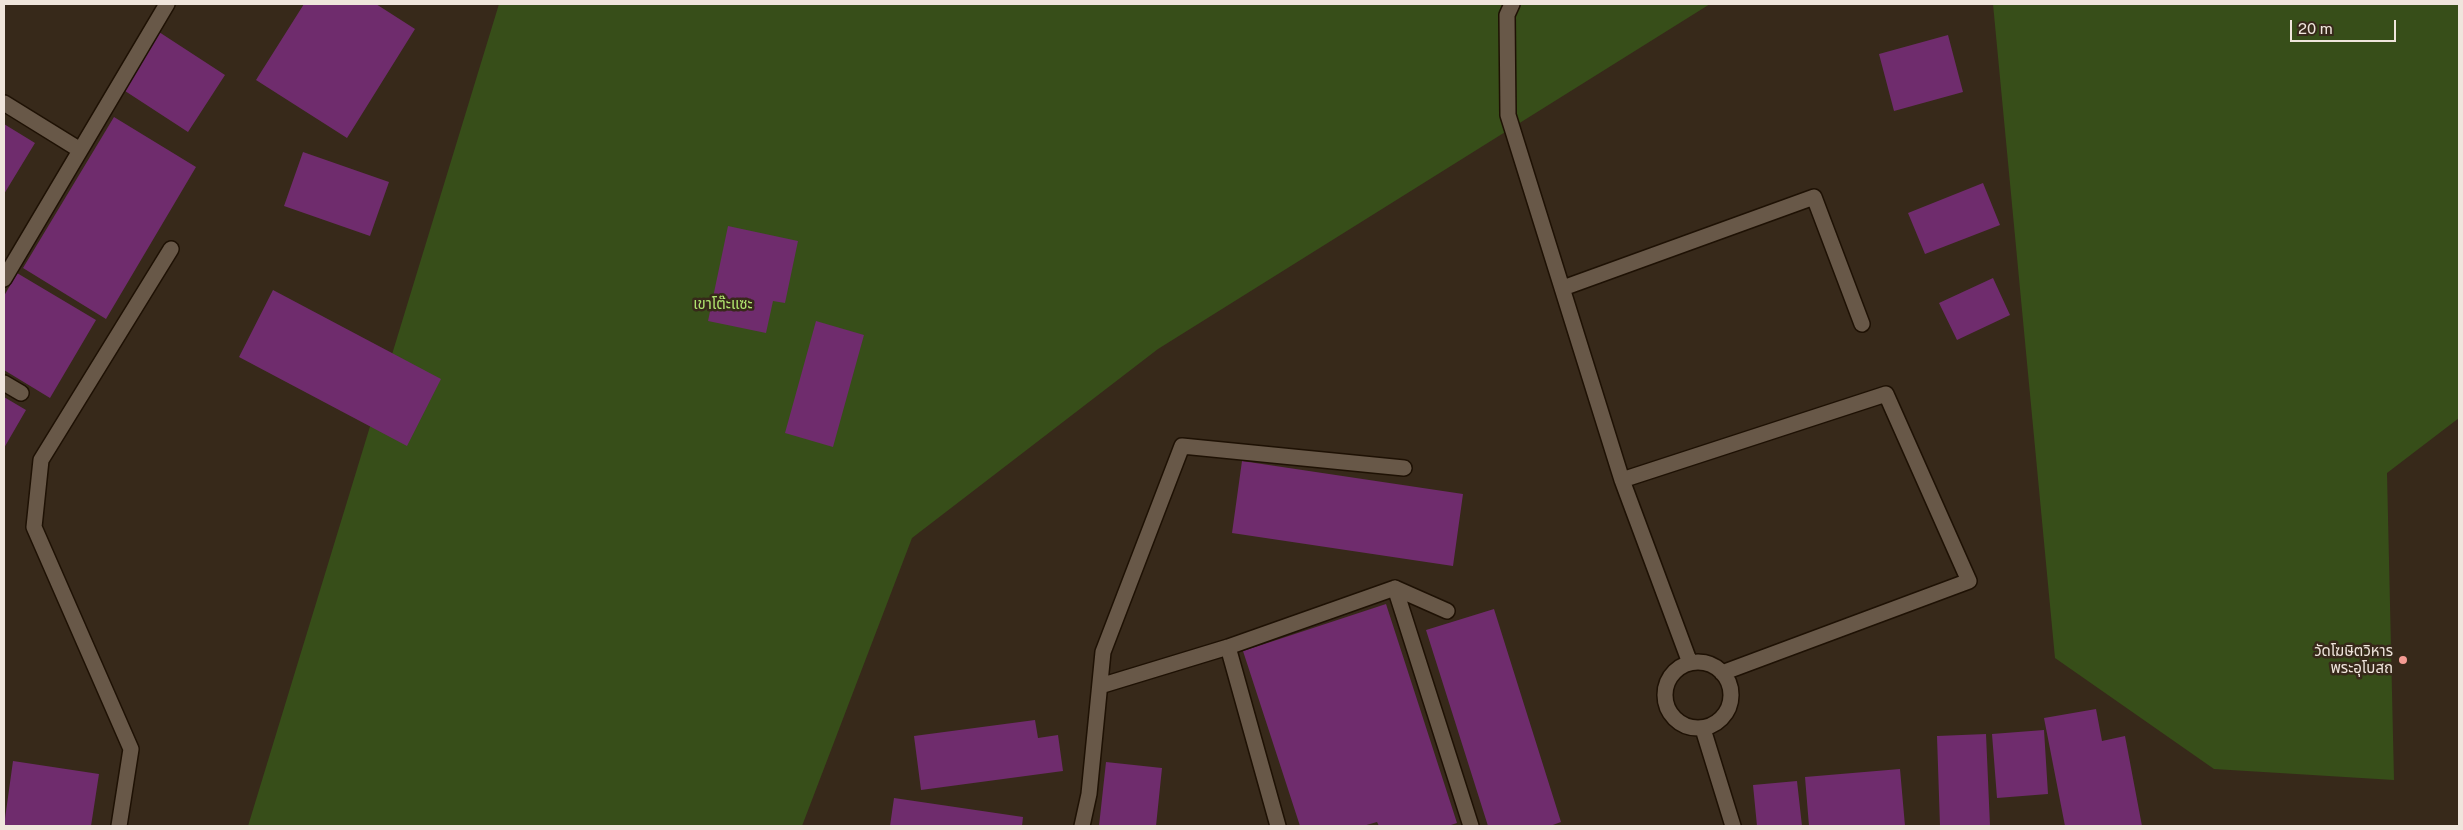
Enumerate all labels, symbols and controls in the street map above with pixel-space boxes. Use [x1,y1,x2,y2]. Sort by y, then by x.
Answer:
scale bar [2293,10,2399,42]
text: 20 m [2298,20,2333,37]
park label: เขาโต๊ะแซะ [693,295,753,313]
place label: วัดโฆษิตวิหาร พระอุโบสถ [2314,642,2393,677]
marker: วัดโฆษิตวิหาร พระอุโบสถ [2397,654,2409,666]

